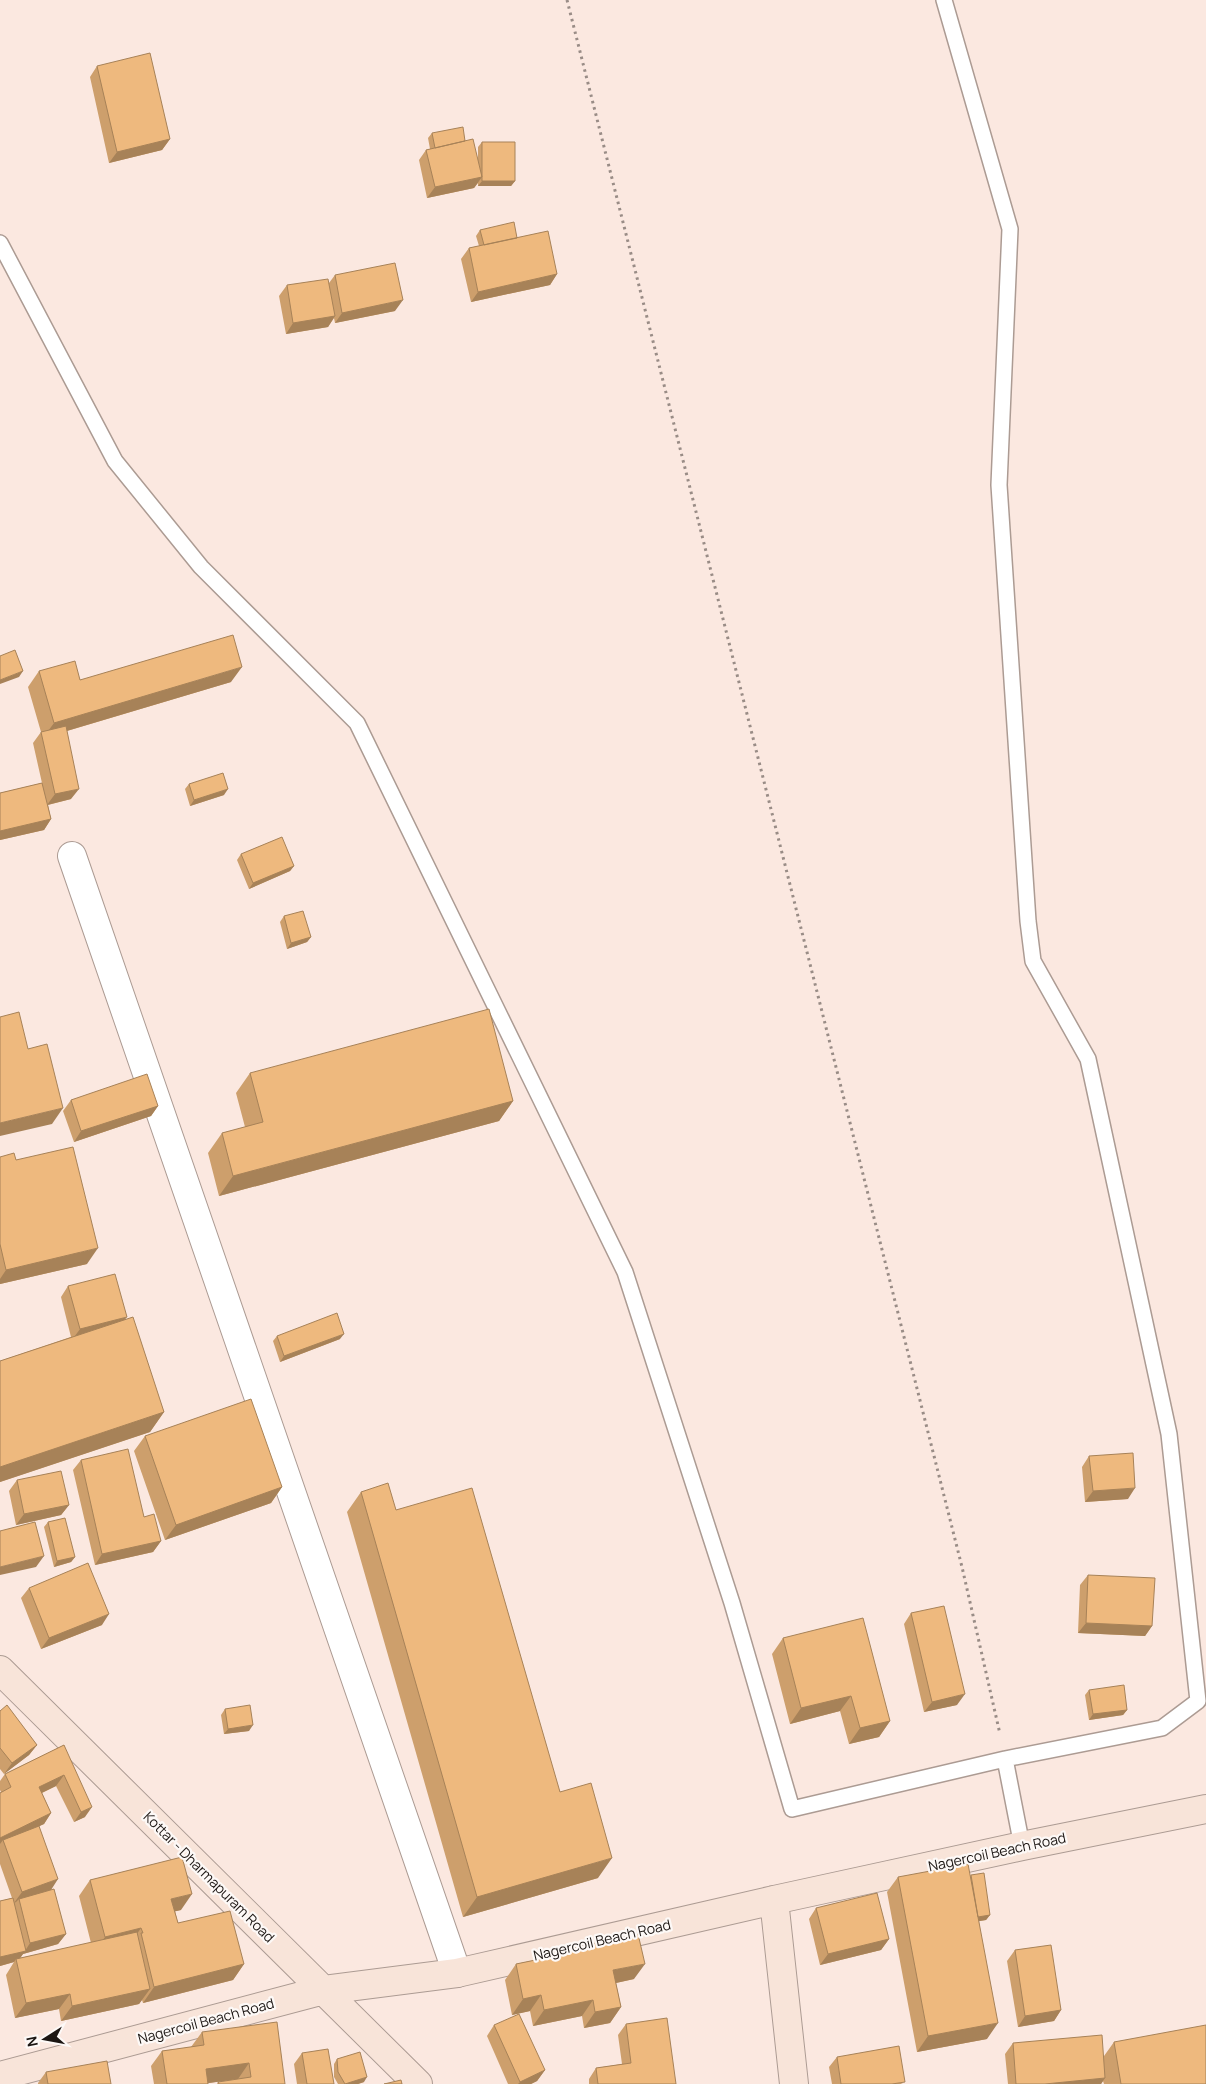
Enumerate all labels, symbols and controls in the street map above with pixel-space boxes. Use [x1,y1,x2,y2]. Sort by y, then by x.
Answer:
street label: Kottar - Dharmapuram Road [140,1807,279,1946]
street label: Nagercoil Beach Road [926,1828,1068,1875]
street label: Nagercoil Beach Road [531,1914,672,1965]
street label: Nagercoil Beach Road [136,1993,276,2048]
north arrow [20,2014,70,2064]
text: N [21,2035,42,2048]

